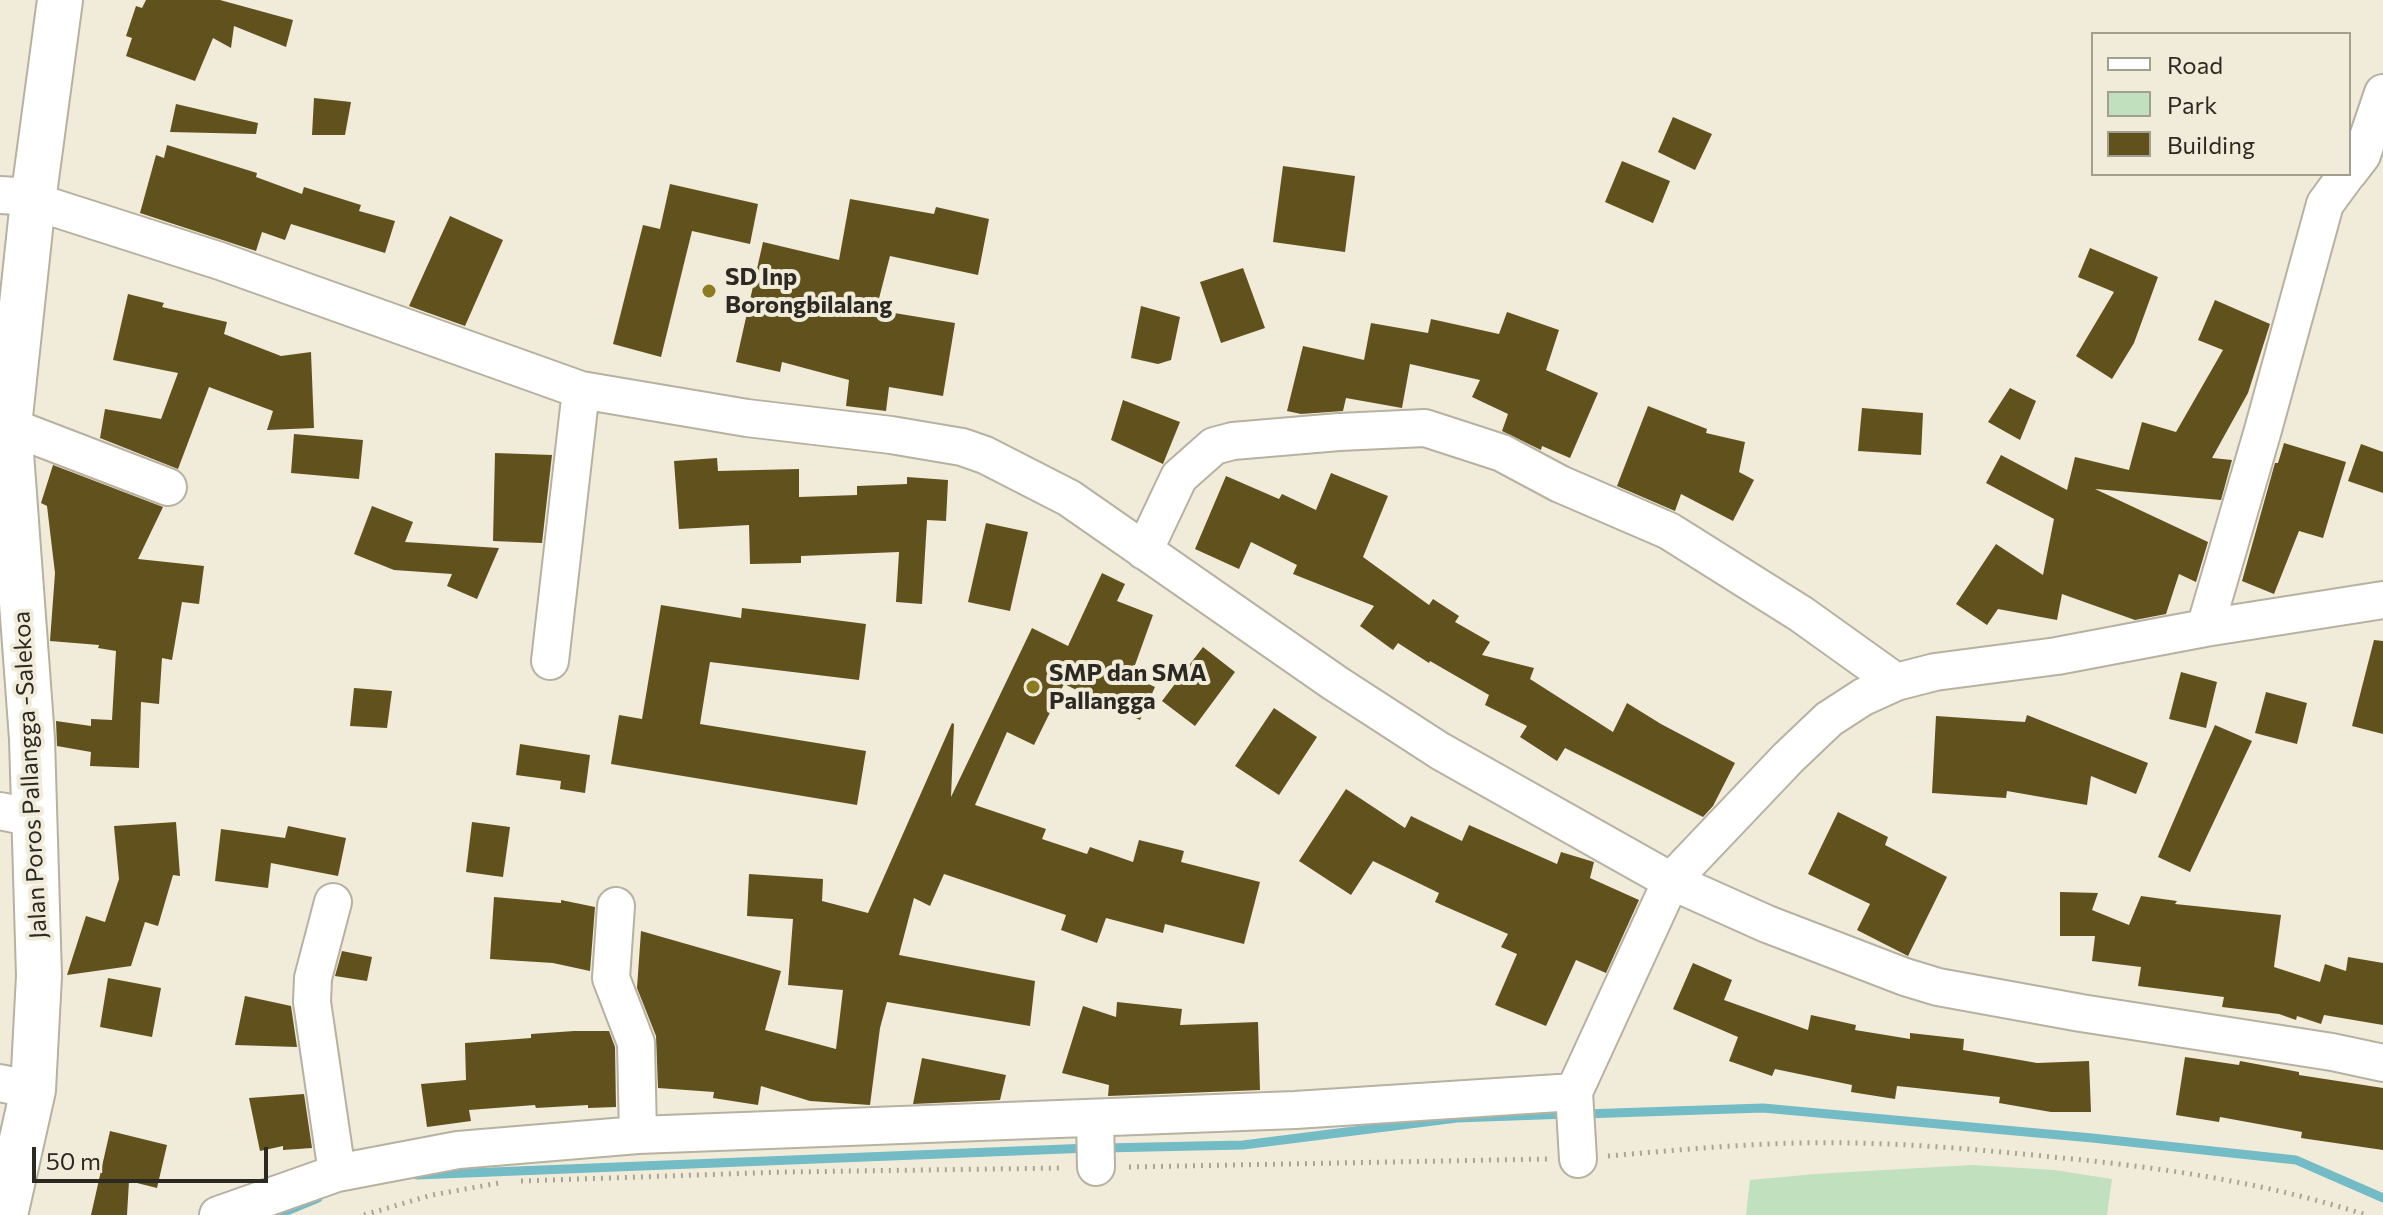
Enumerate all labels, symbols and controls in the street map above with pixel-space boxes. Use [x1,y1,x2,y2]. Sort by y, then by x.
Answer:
legend [2091,32,2351,176]
text: Road [2167,50,2223,79]
text: Park [2167,90,2217,119]
text: Building [2167,130,2255,159]
place label: SD Inp Borongbilalang [725,263,893,319]
marker: SD Inp Borongbilalang [700,282,718,300]
street label: Jalan Poros Pallangga -Salekoa [7,610,53,940]
place label: SMP dan SMA Pallangga [1049,659,1207,715]
marker: SMP dan SMA Pallangga [1024,678,1042,696]
scale bar [36,1131,272,1181]
text: 50 m [46,1146,101,1175]

